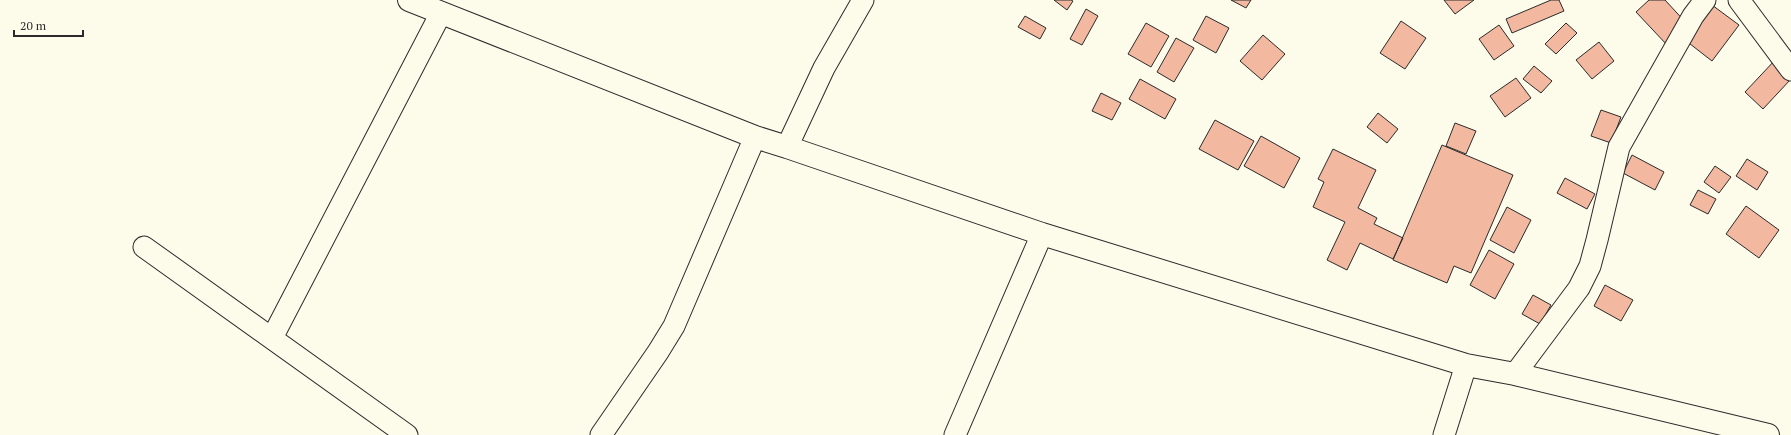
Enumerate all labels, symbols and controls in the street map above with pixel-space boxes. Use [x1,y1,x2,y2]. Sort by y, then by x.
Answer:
scale bar [14,12,83,38]
text: 20 m [20,18,47,33]

